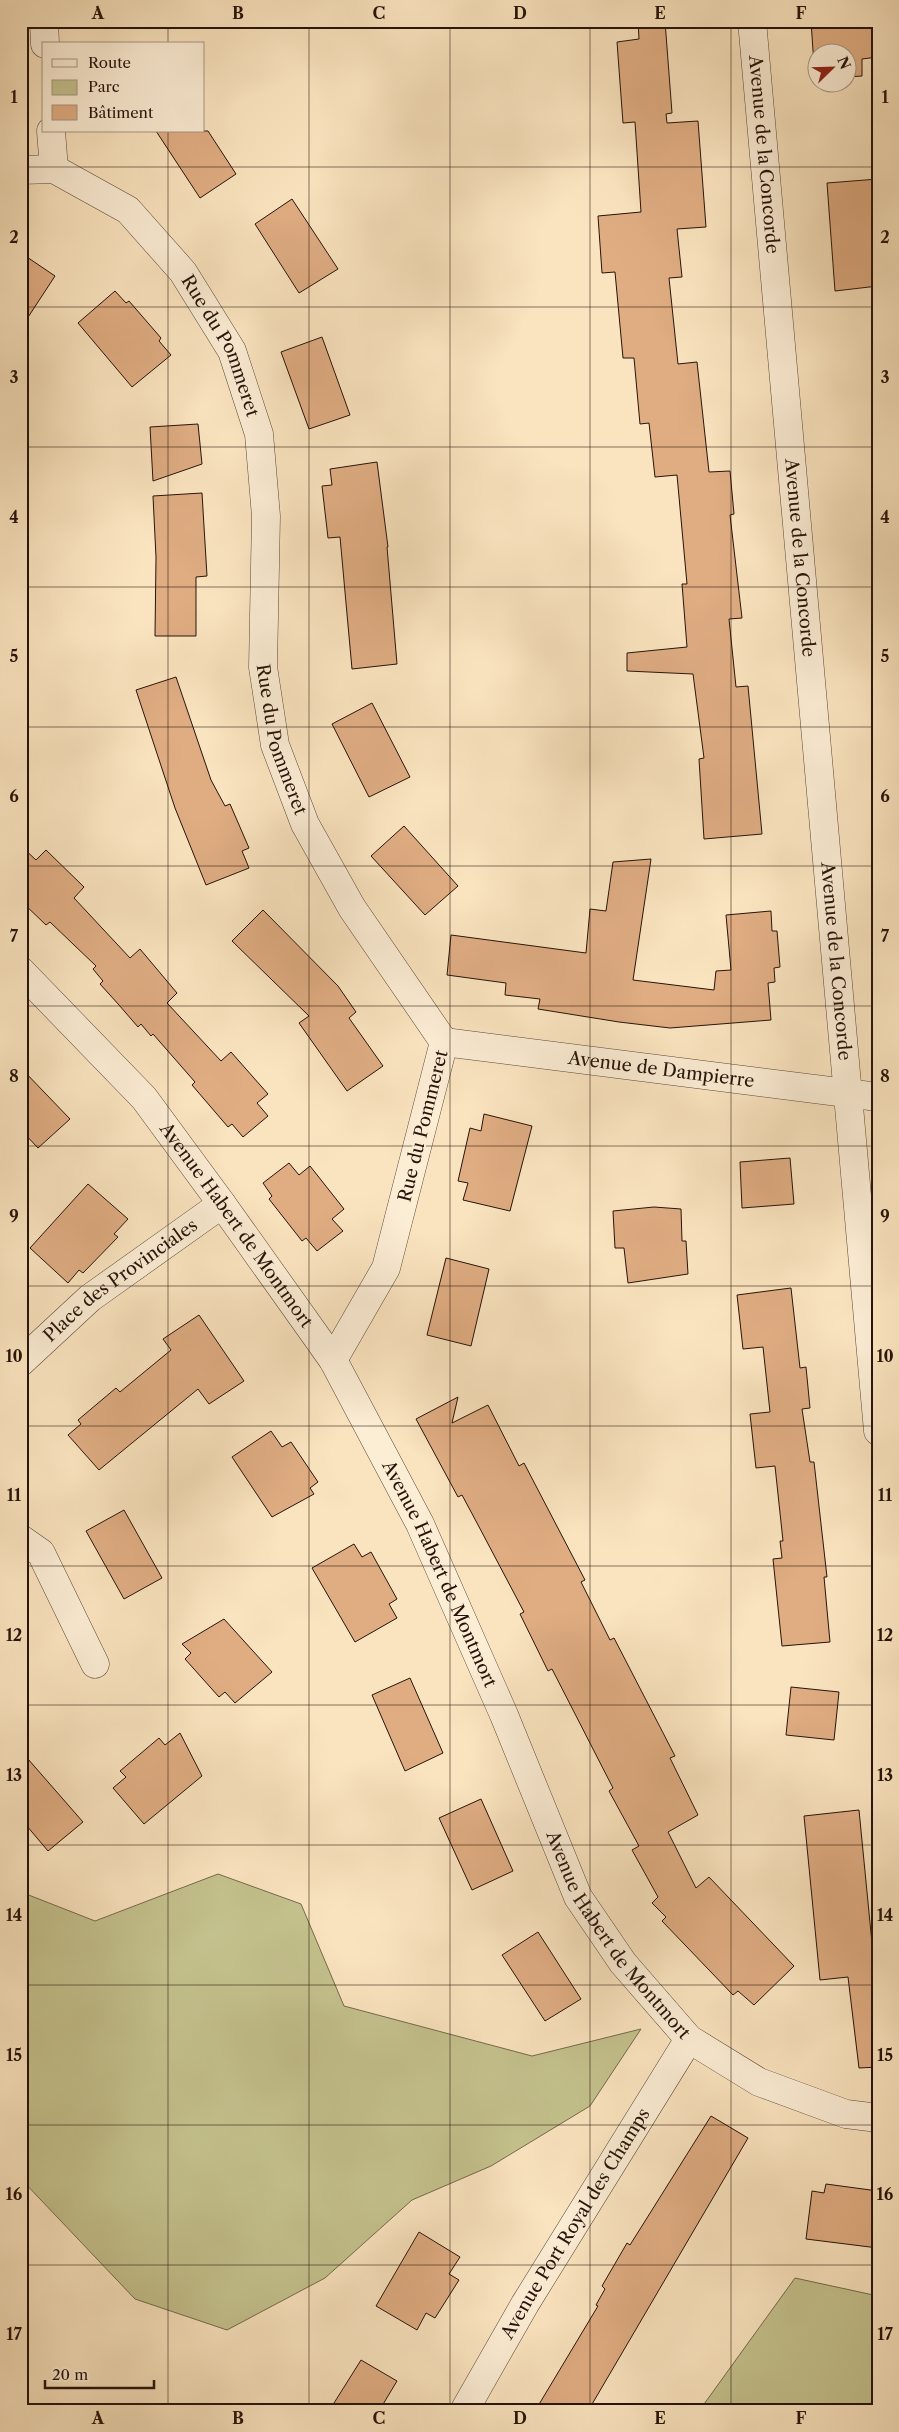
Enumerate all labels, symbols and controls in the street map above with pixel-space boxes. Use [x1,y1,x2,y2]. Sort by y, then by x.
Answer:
text: A [91,3,105,23]
text: B [232,3,244,23]
text: C [373,3,385,23]
text: D [513,3,527,23]
text: E [654,3,666,23]
text: F [796,3,807,23]
legend [42,42,205,132]
north arrow [806,42,856,92]
text: Route [88,53,131,72]
street label: Avenue de la Concorde [744,53,784,255]
text: N [833,54,855,72]
text: Parc [88,77,120,96]
text: 1 [10,87,18,107]
text: 1 [881,87,889,107]
text: Bâtiment [88,103,154,122]
text: 2 [9,227,19,247]
text: 2 [880,227,890,247]
street label: Rue du Pommeret [177,271,264,420]
text: 3 [9,367,19,387]
text: 3 [880,367,890,387]
street label: Avenue de la Concorde [780,457,820,658]
text: 4 [9,507,19,527]
text: 4 [880,507,890,527]
text: 5 [10,646,19,666]
text: 5 [881,646,890,666]
street label: Rue du Pommeret [252,662,312,819]
text: 6 [9,786,19,806]
text: 6 [880,786,890,806]
street label: Avenue de la Concorde [816,860,856,1062]
text: 7 [10,926,19,946]
text: 7 [881,926,890,946]
street label: Rue du Pommeret [393,1047,453,1204]
street label: Avenue de Dampierre [566,1047,756,1092]
text: 8 [9,1066,19,1086]
text: 8 [880,1066,890,1086]
street label: Avenue Habert de Montmort [154,1118,318,1333]
text: 9 [9,1206,19,1226]
text: 9 [880,1206,890,1226]
street label: Place des Provinciales [39,1214,202,1347]
text: 10 [5,1346,23,1366]
text: 10 [876,1346,894,1366]
street label: Avenue Habert de Montmort [377,1456,502,1691]
text: 11 [7,1485,22,1505]
text: 11 [878,1485,893,1505]
text: 12 [6,1625,22,1645]
text: 12 [877,1625,893,1645]
text: 13 [6,1765,22,1785]
text: 13 [877,1765,893,1785]
street label: Avenue Habert de Montmort [541,1827,695,2044]
text: 14 [6,1905,22,1925]
text: 14 [877,1905,893,1925]
text: 15 [6,2045,22,2065]
text: 15 [877,2045,893,2065]
street label: Avenue Port Royal des Champs [496,2104,655,2344]
text: 16 [6,2184,23,2204]
text: 16 [877,2184,894,2204]
text: 17 [6,2324,22,2344]
text: 17 [877,2324,893,2344]
scale bar [45,2357,154,2389]
text: 20 m [52,2365,88,2384]
text: A [91,2408,105,2428]
text: B [232,2408,244,2428]
text: C [373,2408,385,2428]
text: D [513,2408,527,2428]
text: E [654,2408,666,2428]
text: F [796,2408,807,2428]

